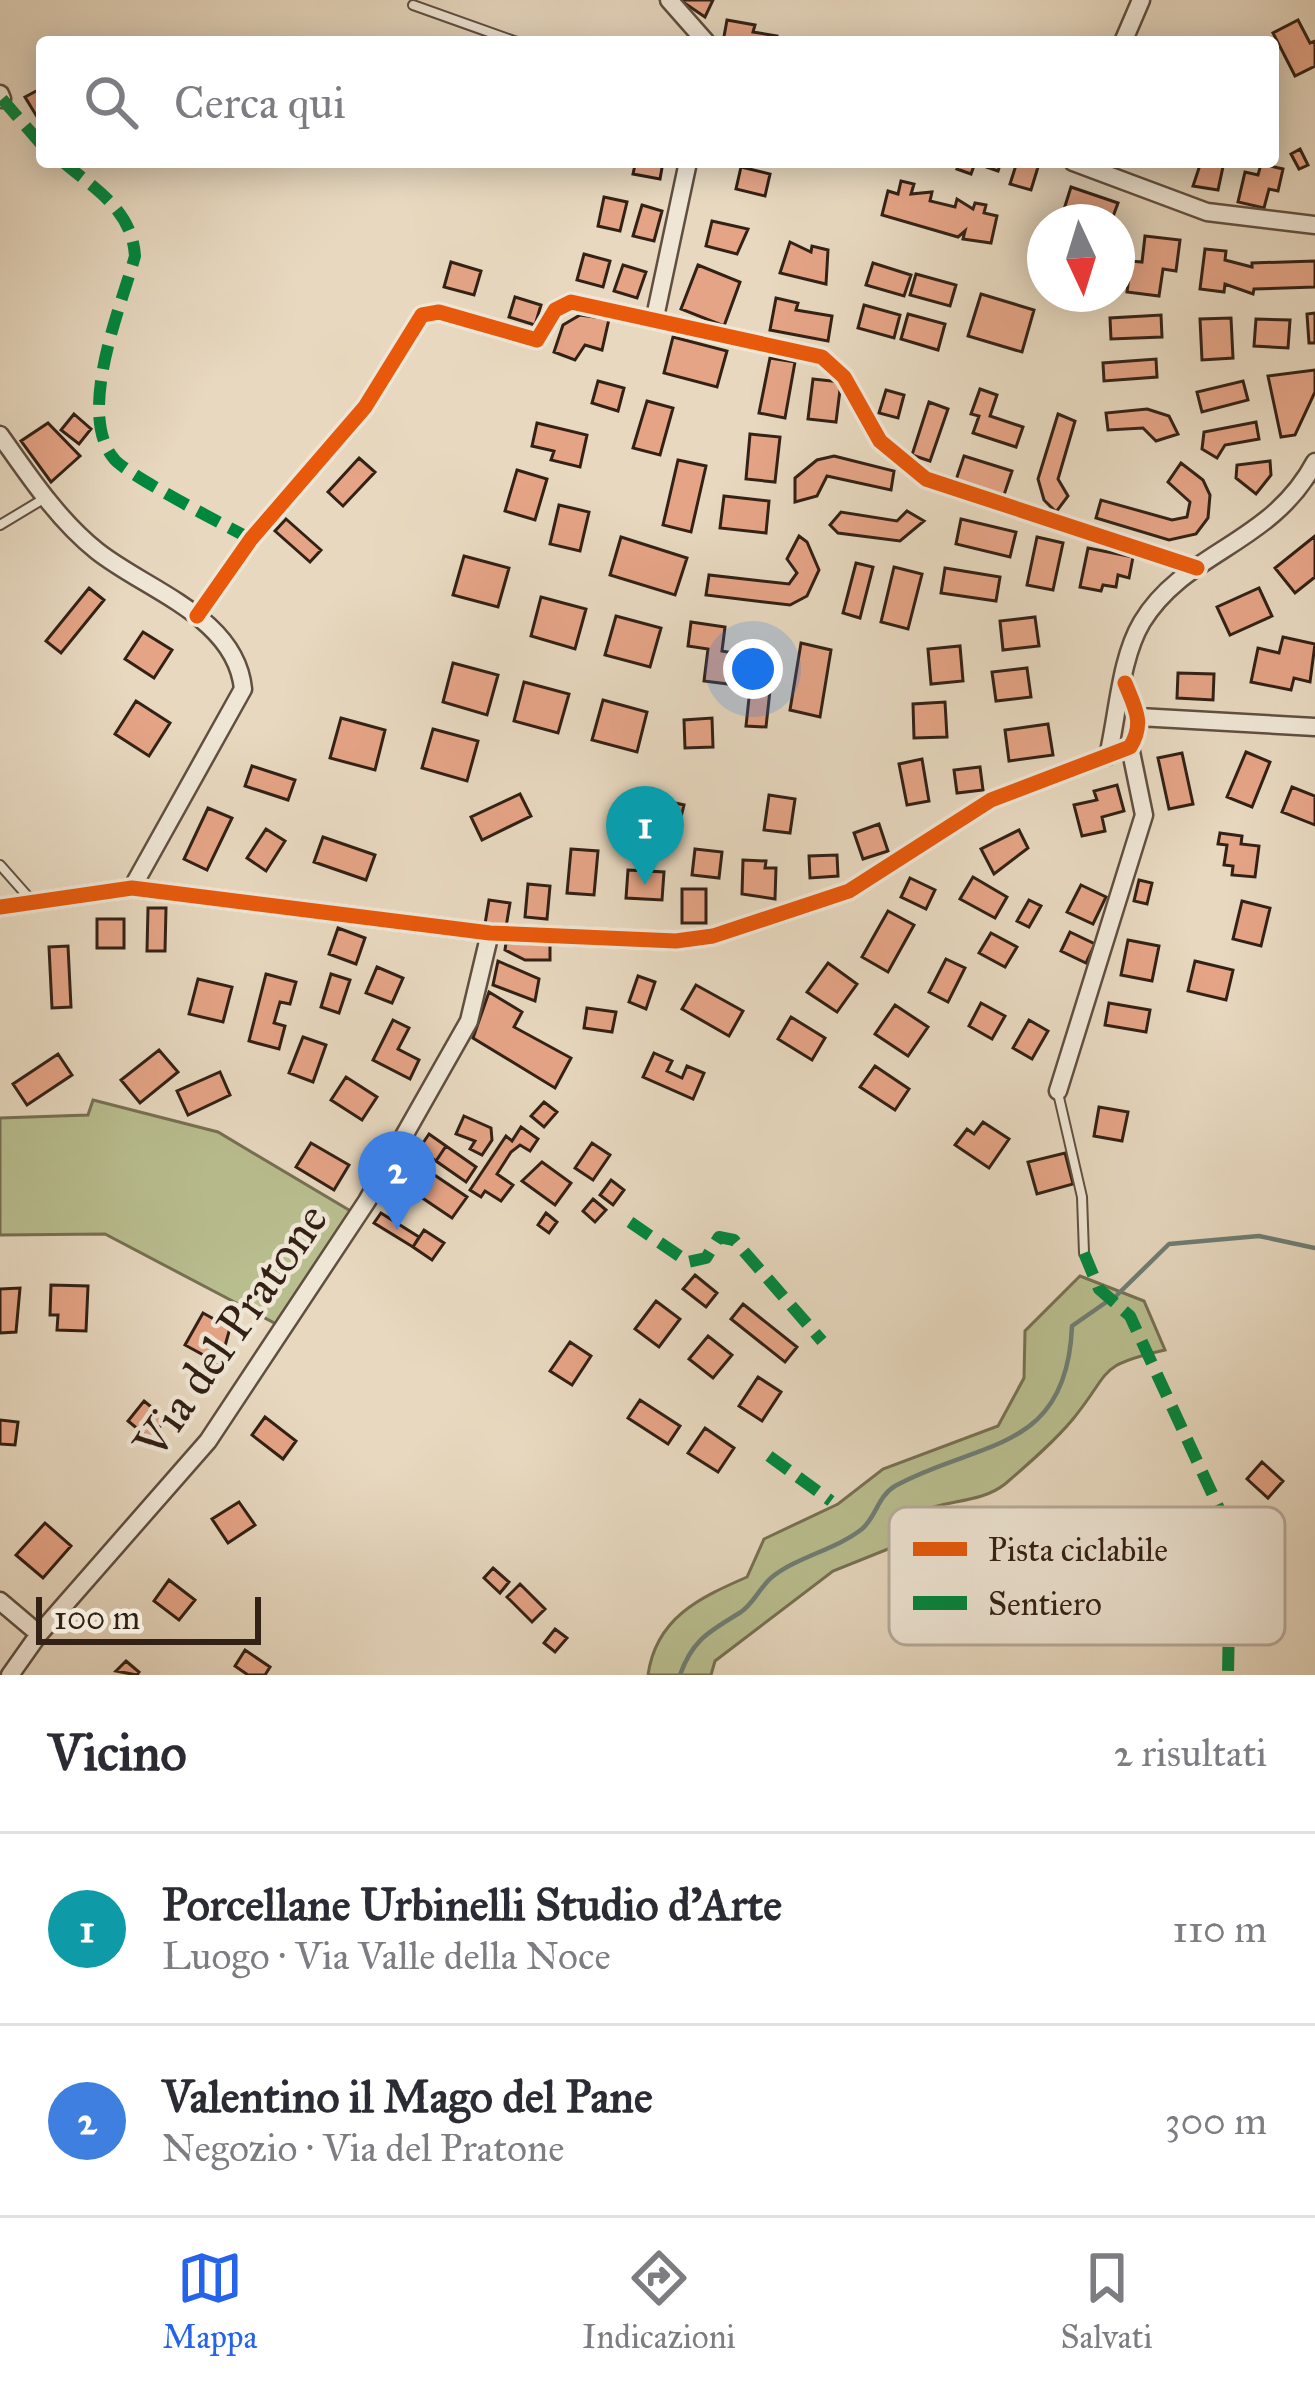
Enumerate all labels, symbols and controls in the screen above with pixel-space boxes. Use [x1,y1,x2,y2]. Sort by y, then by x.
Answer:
search box [36,36,1279,168]
icon: search [78,69,144,135]
text: Cerca qui [174,75,346,130]
north arrow [1027,204,1135,312]
your location [723,639,783,699]
pin: 1 [606,786,684,885]
pin: 2 [358,1131,436,1230]
street label: Via del Pratone [120,1191,340,1470]
legend [889,1507,1285,1645]
text: Pista ciclabile [988,1530,1168,1570]
text: Sentiero [988,1584,1102,1624]
scale bar [36,1591,261,1644]
text: 100 m [54,1598,140,1638]
text: Vicino [48,1722,186,1784]
text: 2 risultati [1114,1729,1267,1777]
text: Porcellane Urbinelli Studio d'Arte [162,1877,782,1932]
text: 1 [79,1905,95,1953]
text: 110 m [1172,1905,1267,1953]
text: Luogo · Via Valle della Noce [162,1932,611,1980]
text: Valentino il Mago del Pane [162,2069,653,2124]
text: 2 [77,2097,97,2145]
text: 300 m [1165,2097,1267,2145]
text: Negozio · Via del Pratone [162,2124,564,2172]
tab: Mappa [162,2245,257,2357]
tab: Indicazioni [582,2245,736,2357]
tab: Salvati [1061,2245,1153,2357]

